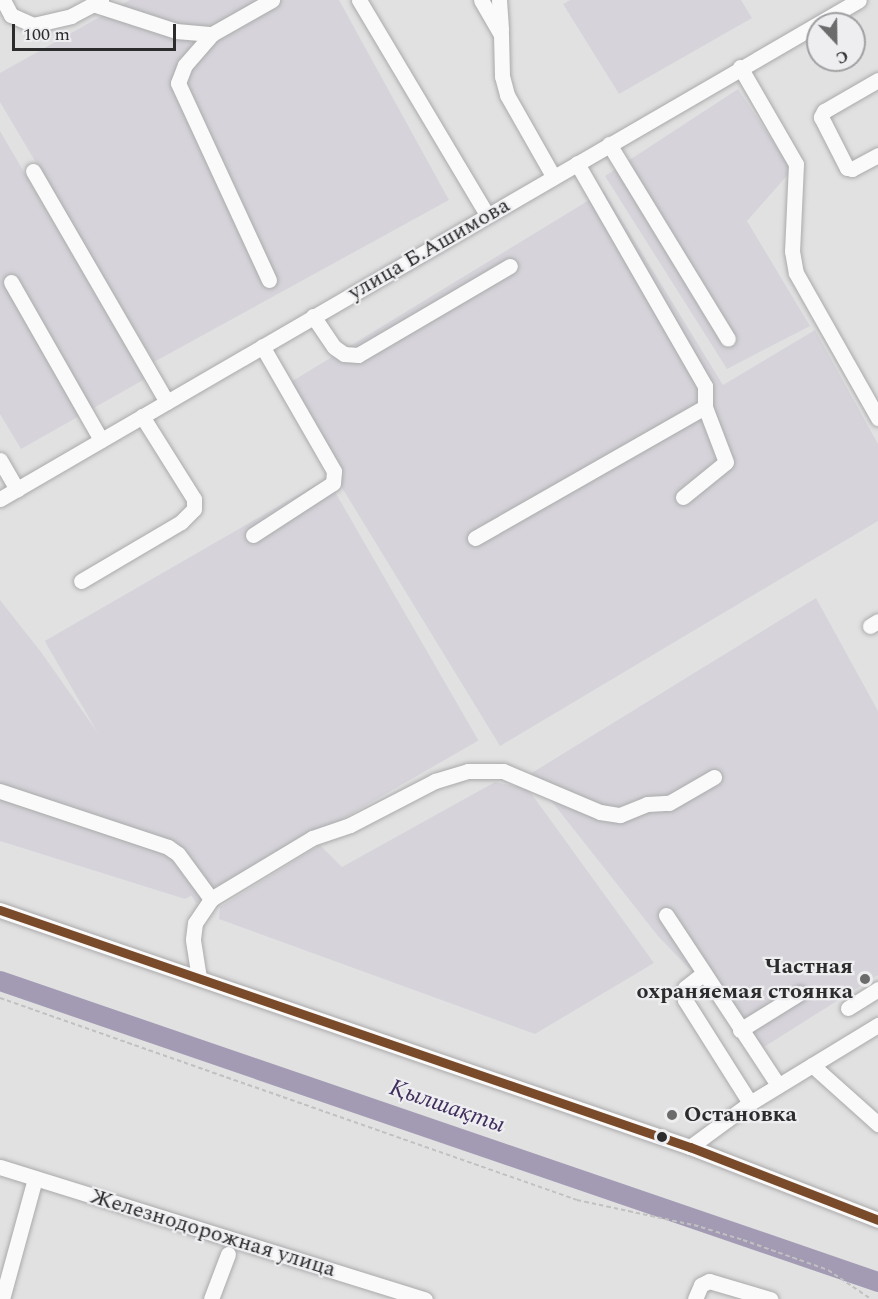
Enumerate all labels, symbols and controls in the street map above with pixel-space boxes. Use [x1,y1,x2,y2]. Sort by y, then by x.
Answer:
scale bar [15,12,178,50]
north arrow [806,12,866,72]
text: 100 m [23,21,70,48]
text: С [832,44,852,70]
street label: улица Б.Ашимова [344,192,514,306]
place label: Частная охраняемая стоянка [636,953,853,1004]
marker: Частная охраняемая стоянка [858,972,872,986]
water label: Қылшақты [385,1074,509,1140]
place label: Остановка [684,1102,797,1128]
marker: Остановка [665,1108,679,1122]
unlabelled marker [656,1131,668,1143]
street label: Железнодорожная улица [87,1183,339,1283]

